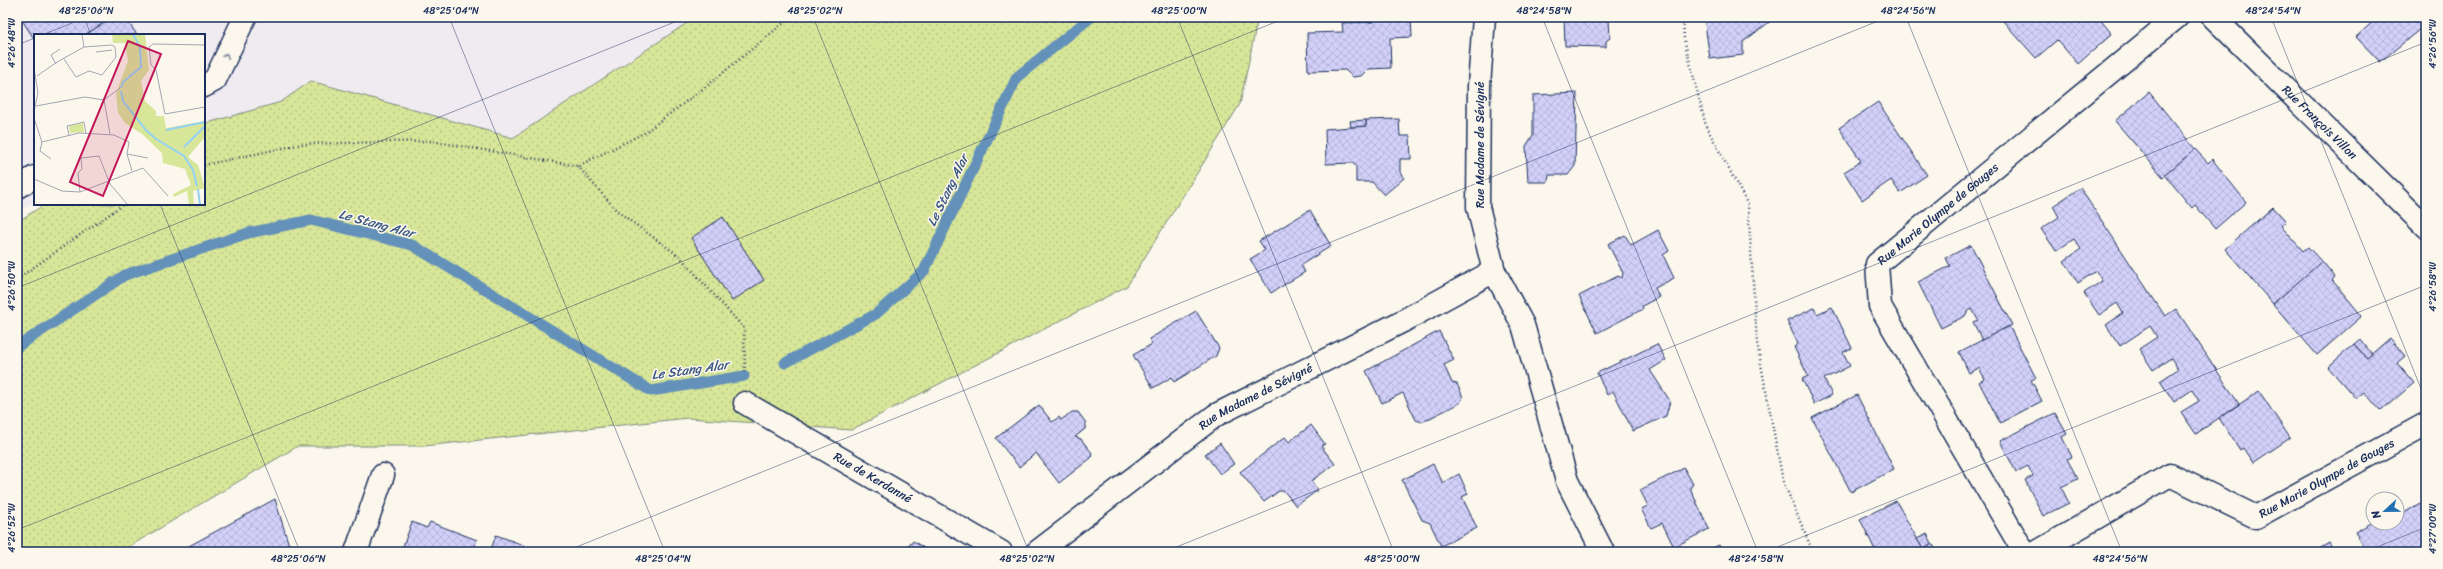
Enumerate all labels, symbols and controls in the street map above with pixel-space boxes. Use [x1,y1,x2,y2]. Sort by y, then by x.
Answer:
text: 48°25'06"N [58,2,114,20]
text: 48°25'04"N [423,2,479,20]
text: 48°25'02"N [787,2,843,20]
text: 48°25'00"N [1151,2,1207,20]
text: 48°24'58"N [1516,2,1572,20]
text: 48°24'56"N [1880,2,1936,20]
text: 48°24'54"N [2245,2,2301,20]
text: 4°26'48"W [3,18,21,68]
text: 4°26'56"W [2424,19,2442,69]
inset map [34,34,205,205]
one-way arrow [221,53,229,61]
street label: Rue François Villon [2277,79,2363,165]
street label: Rue Madame de Sévigné [1469,82,1491,208]
water label: Le Stang Alar [920,148,976,230]
street label: Rue Marie Olympe de Gouges [1872,157,2004,271]
water label: Le Stang Alar [336,202,420,245]
text: 4°26'50"W [3,261,21,311]
text: 4°26'58"W [2424,262,2442,312]
water label: Le Stang Alar [650,352,733,386]
street label: Rue Madame de Sévigné [1194,357,1317,436]
street label: Rue Marie Olympe de Gouges [2255,432,2399,525]
street label: Rue de Kerdanné [829,446,917,509]
north arrow [2365,491,2405,531]
text: 4°26'52"W [3,503,21,553]
text: 4°27'00"W [2424,504,2442,554]
text: N [2366,507,2387,523]
text: 48°25'06"N [270,550,326,568]
text: 48°25'04"N [635,550,691,568]
text: 48°25'02"N [999,550,1055,568]
text: 48°25'00"N [1364,550,1420,568]
text: 48°24'58"N [1728,550,1784,568]
text: 48°24'56"N [2092,550,2148,568]

